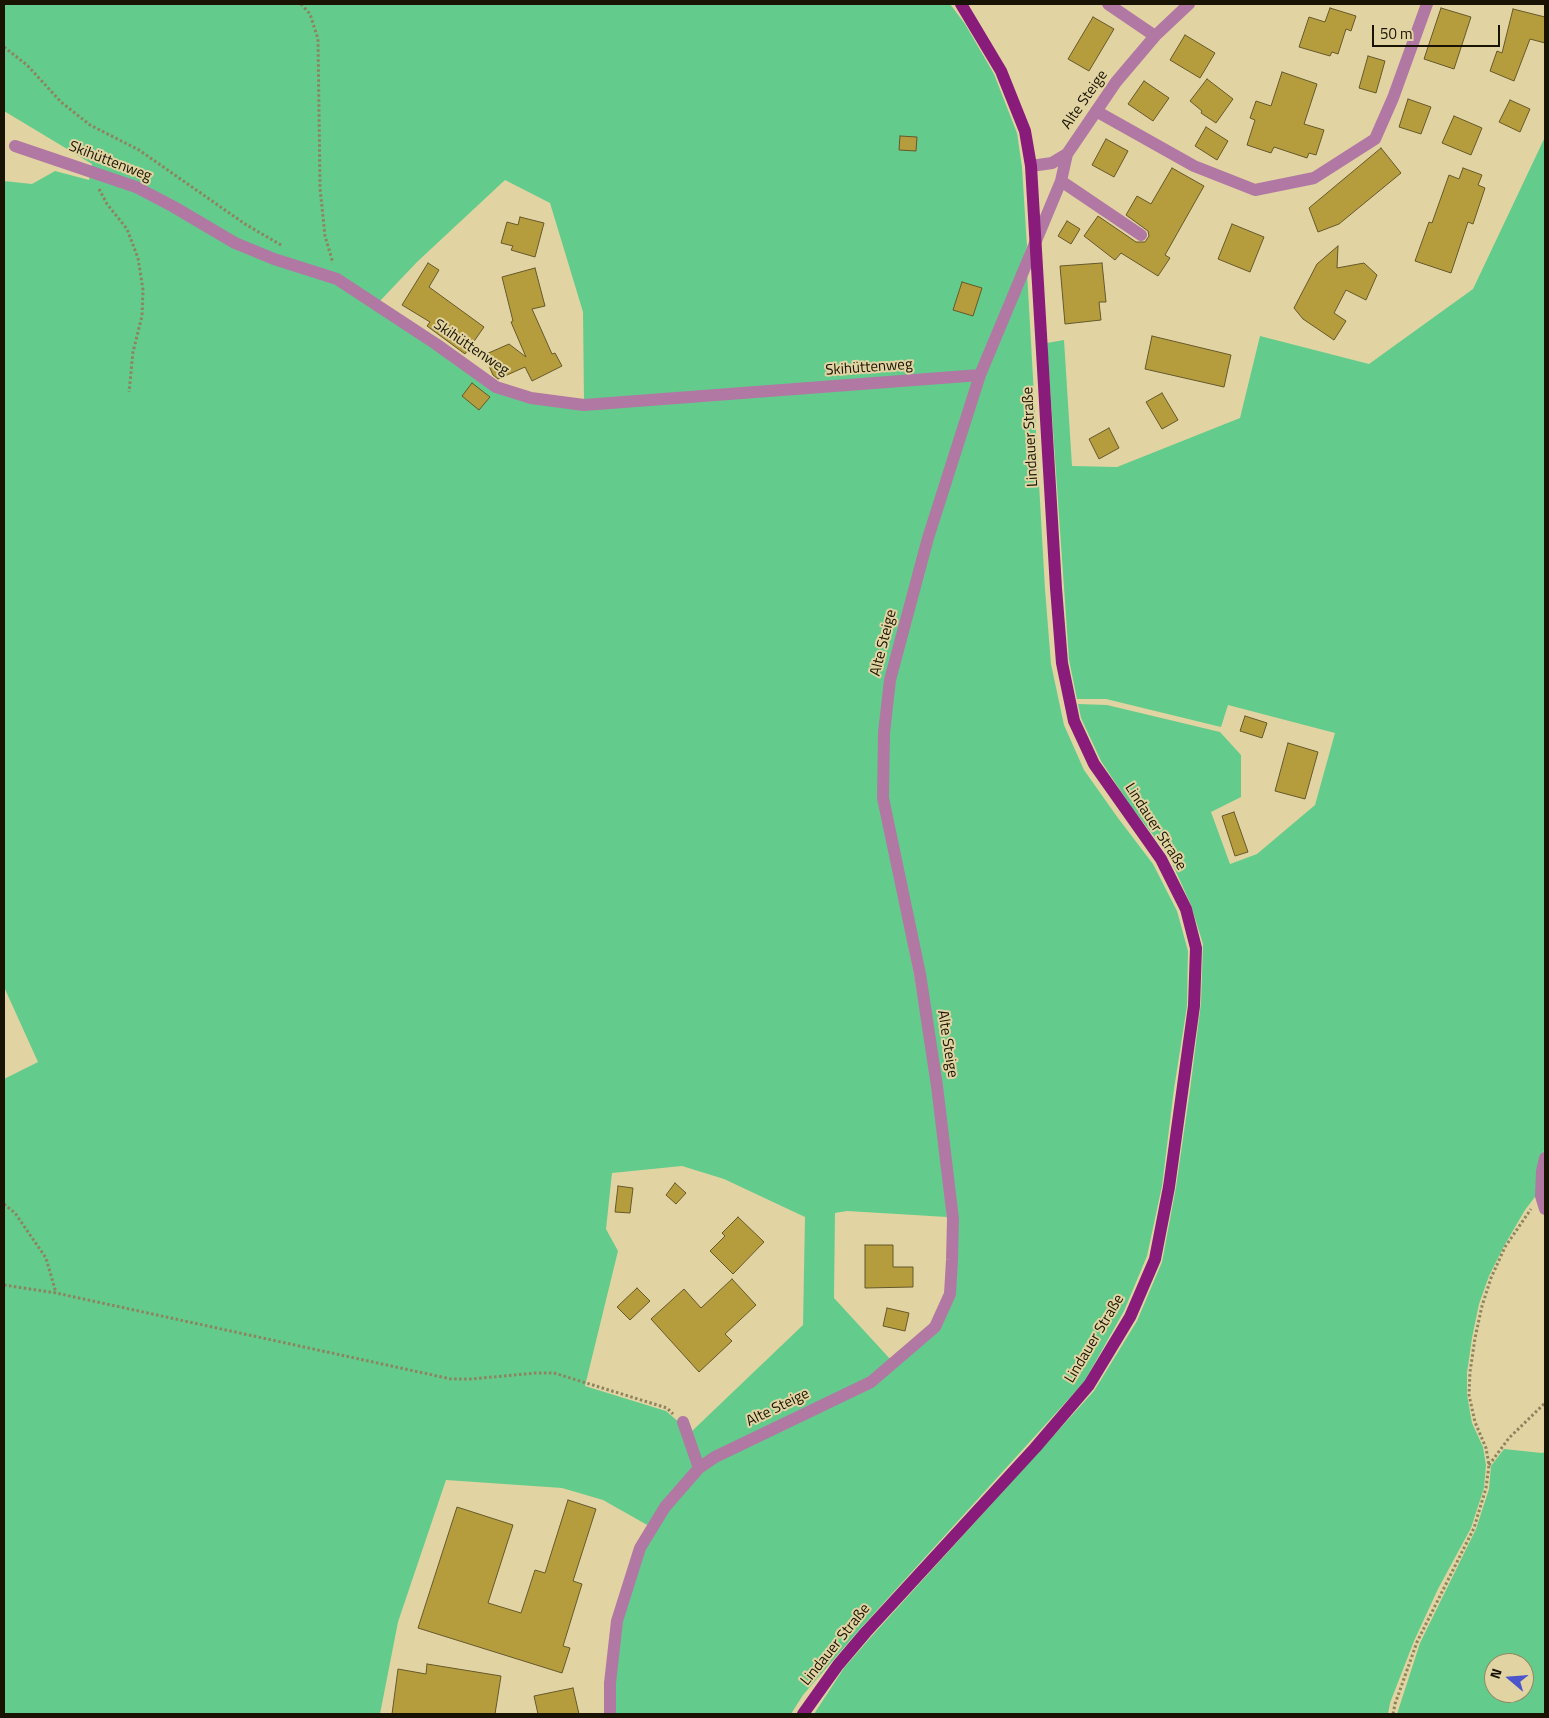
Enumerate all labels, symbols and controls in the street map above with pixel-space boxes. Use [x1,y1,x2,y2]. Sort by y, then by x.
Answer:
scale bar [1374,15,1502,47]
text: 50 m [1380,22,1413,45]
street label: Alte Steige [1058,67,1112,133]
street label: Skihüttenweg [66,138,154,186]
street label: Skihüttenweg [430,316,512,380]
street label: Skihüttenweg [825,356,913,380]
street label: Lindauer Straße [1019,387,1043,487]
street label: Alte Steige [867,608,901,678]
street label: Lindauer Straße [1120,780,1190,874]
street label: Alte Steige [933,1009,961,1079]
street label: Lindauer Straße [1061,1291,1129,1387]
street label: Alte Steige [744,1385,812,1431]
street label: Lindauer Straße [797,1600,875,1690]
north arrow [1484,1653,1534,1703]
text: N [1484,1666,1507,1681]

